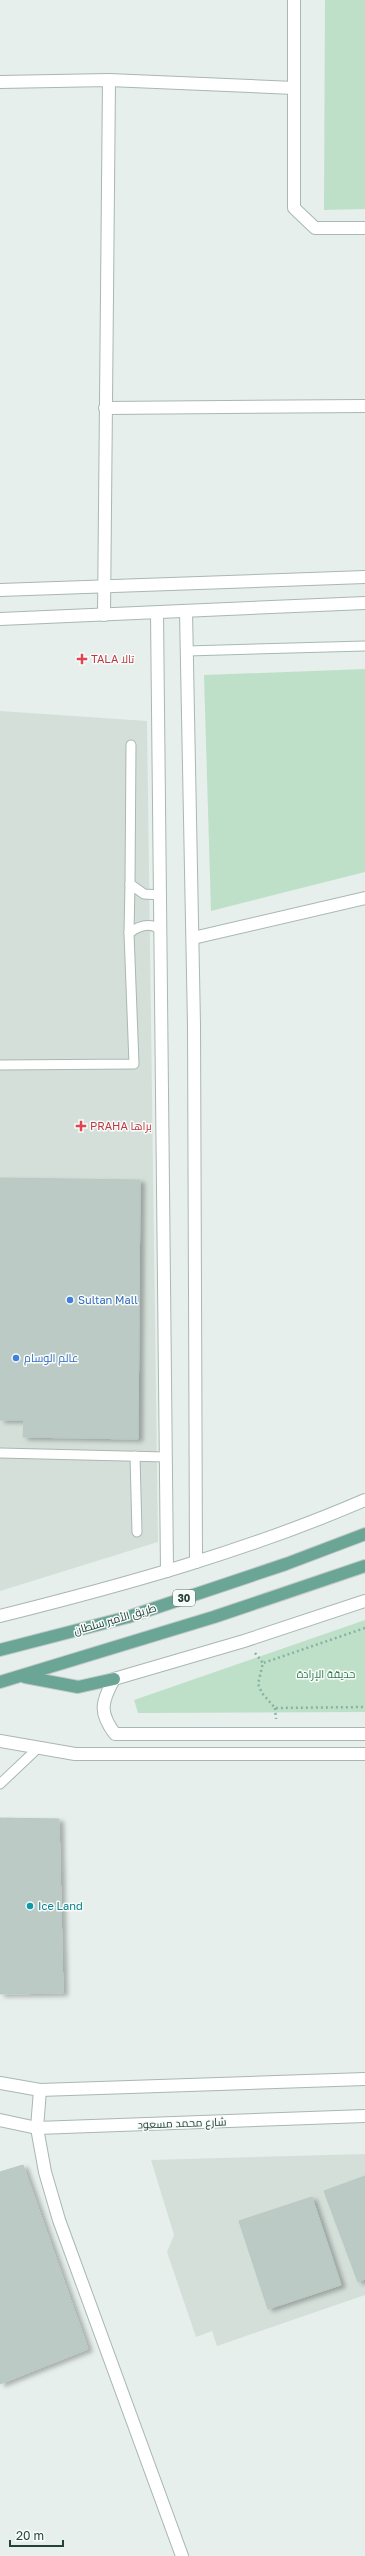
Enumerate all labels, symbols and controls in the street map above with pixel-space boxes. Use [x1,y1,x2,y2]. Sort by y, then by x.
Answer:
place label: TALA تالا [91,652,134,665]
marker: TALA تالا [76,653,88,665]
place label: PRAHA براها [90,1119,152,1133]
marker: PRAHA براها [75,1120,87,1132]
place label: Sultan Mall [78,1293,138,1306]
marker: Sultan Mall [65,1295,75,1305]
place label: عالم الوسام [24,1351,78,1366]
marker: عالم الوسام [11,1353,21,1363]
road number: 30 [173,1590,195,1606]
street label: طريق الأمير سلطان [72,1600,158,1638]
park label: حديقة الإرادة [297,1667,355,1681]
place label: Ice Land [38,1899,83,1912]
marker: Ice Land [25,1901,35,1911]
street label: شارع محمد مسعود [137,2114,227,2133]
scale bar [10,2522,63,2548]
text: 20 m [16,2528,44,2543]

